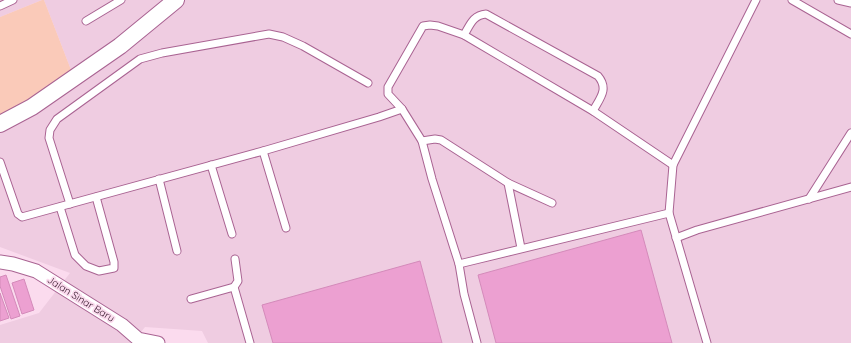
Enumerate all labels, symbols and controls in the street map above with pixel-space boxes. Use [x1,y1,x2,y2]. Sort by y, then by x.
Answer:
street label: Jalan Sinar Baru [45,273,117,325]

